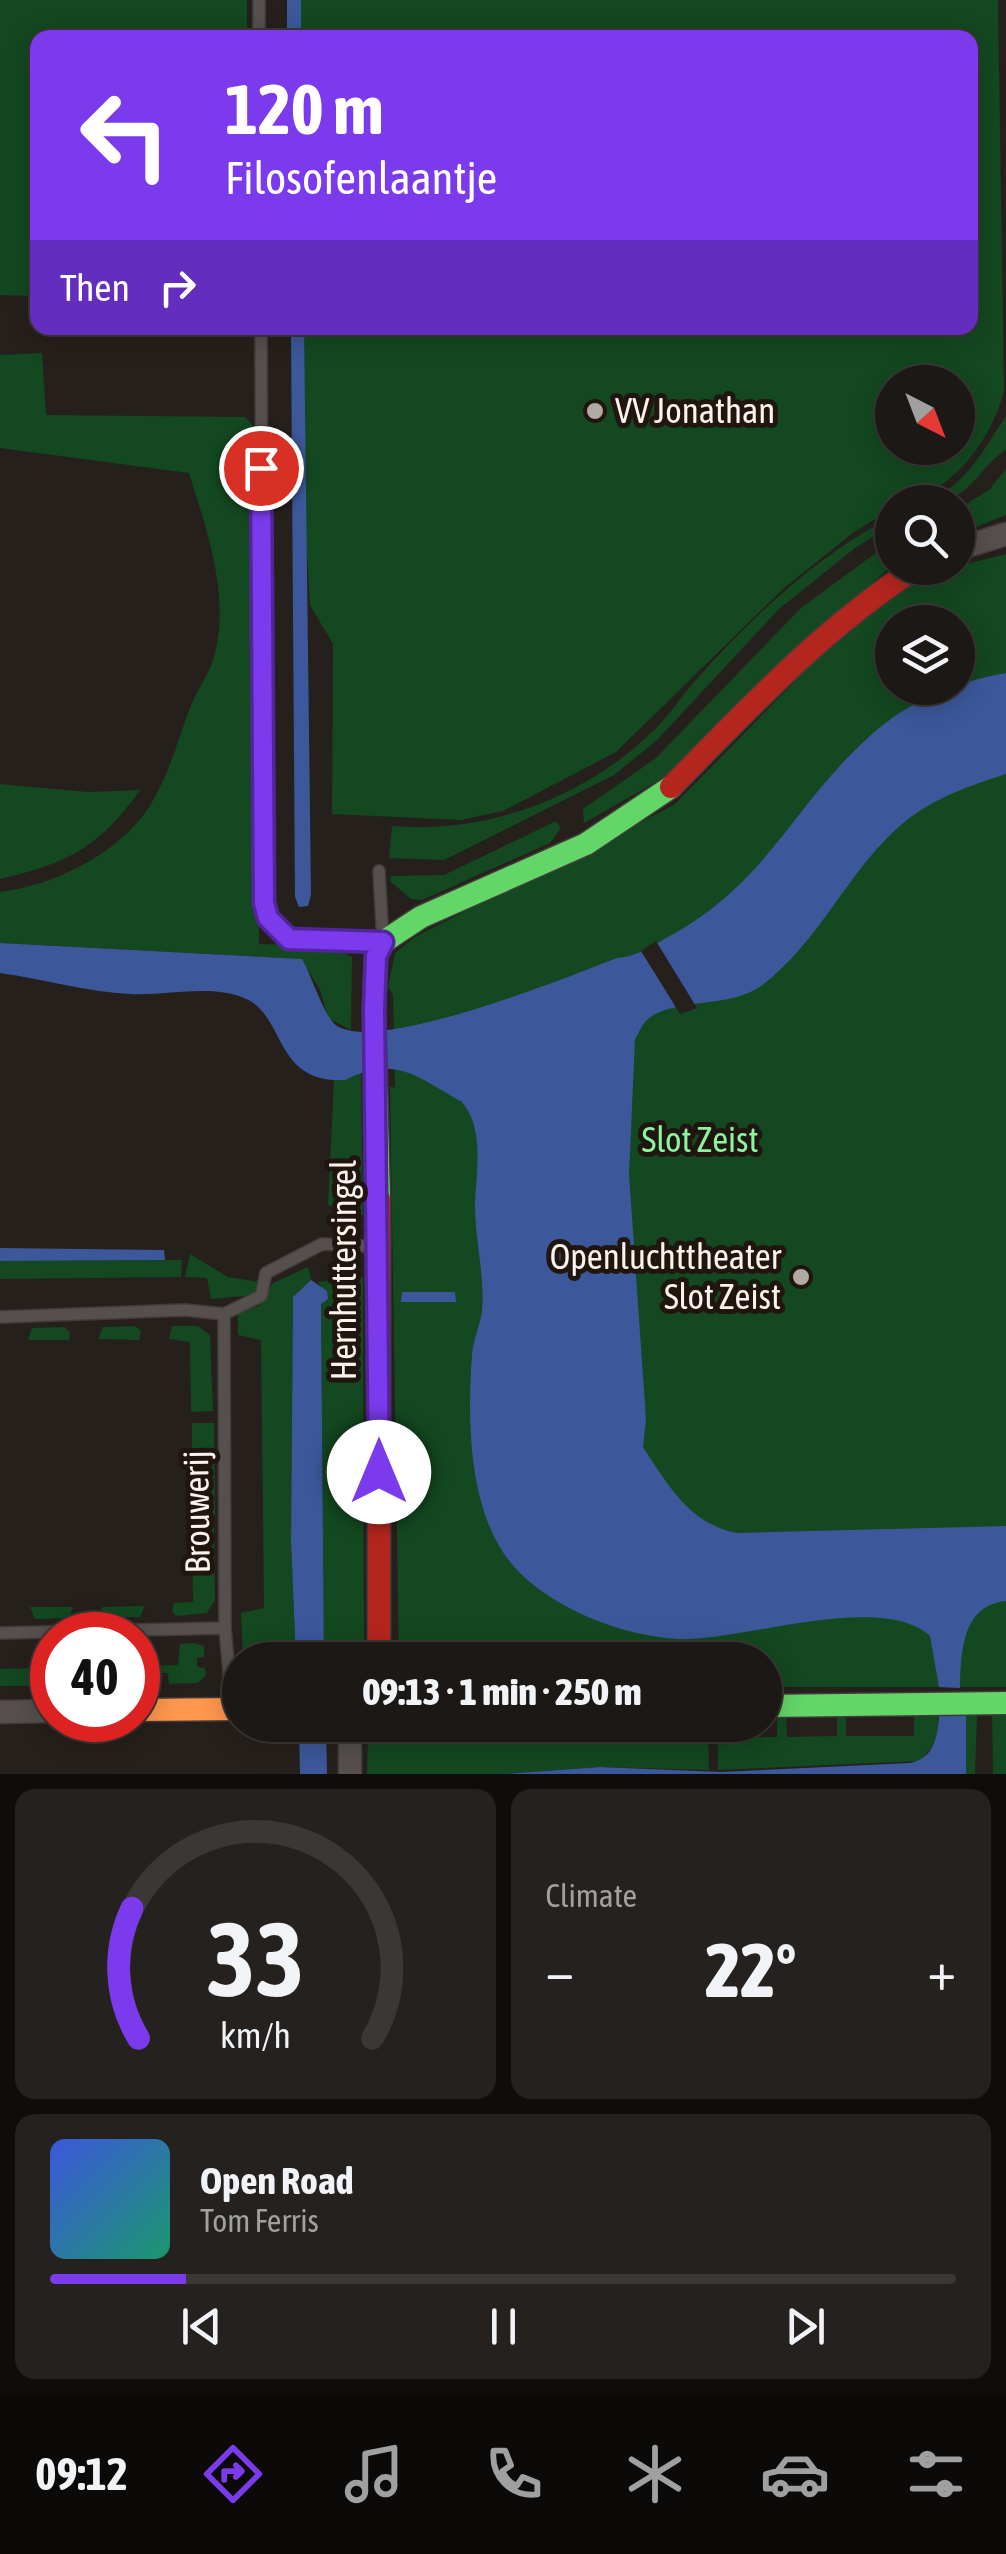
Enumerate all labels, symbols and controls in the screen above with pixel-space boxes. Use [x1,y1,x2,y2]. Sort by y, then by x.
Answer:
text: 120 m [225,69,384,149]
icon: left [60,70,190,200]
text: Filosofenlaantje [225,152,497,204]
icon: right [150,260,205,315]
text: Then [60,266,130,309]
north arrow [875,365,975,465]
map controls [875,365,975,705]
place label: VV Jonathan [615,390,775,430]
marker: VV Jonathan [584,400,606,422]
pin [219,426,304,511]
icon: arrive [234,441,289,496]
button: search [875,485,975,585]
button: layers [875,605,975,705]
park label: Slot Zeist [641,1119,759,1159]
street label: Hernhuttersingel [323,1160,363,1380]
place label: Openluchttheater Slot Zeist [550,1236,782,1316]
marker: Openluchttheater Slot Zeist [790,1266,812,1288]
position arrow [327,1420,431,1524]
street label: Brouwerij [175,1450,217,1574]
speed limit sign: 40 [30,1612,160,1742]
text: 09:13 · 1 min · 250 m [362,1670,642,1713]
text: Climate [546,1877,637,1914]
text: 33 [206,1899,304,2018]
text: 22° [705,1927,796,2013]
text: − [546,1939,574,2002]
text: + [927,1939,956,2002]
text: km/h [220,2015,291,2056]
text: Open Road [200,2159,354,2202]
text: Tom Ferris [200,2202,319,2239]
icon: previous [174,2299,229,2354]
icon: pause [476,2299,531,2354]
icon: next [778,2299,833,2354]
icon: directions [198,2439,268,2509]
icon: music [339,2439,409,2509]
icon: phone [479,2439,549,2509]
icon: climate [620,2439,690,2509]
icon: car [760,2439,830,2509]
icon: filters [901,2439,971,2509]
text: 09:12 [35,2448,128,2500]

